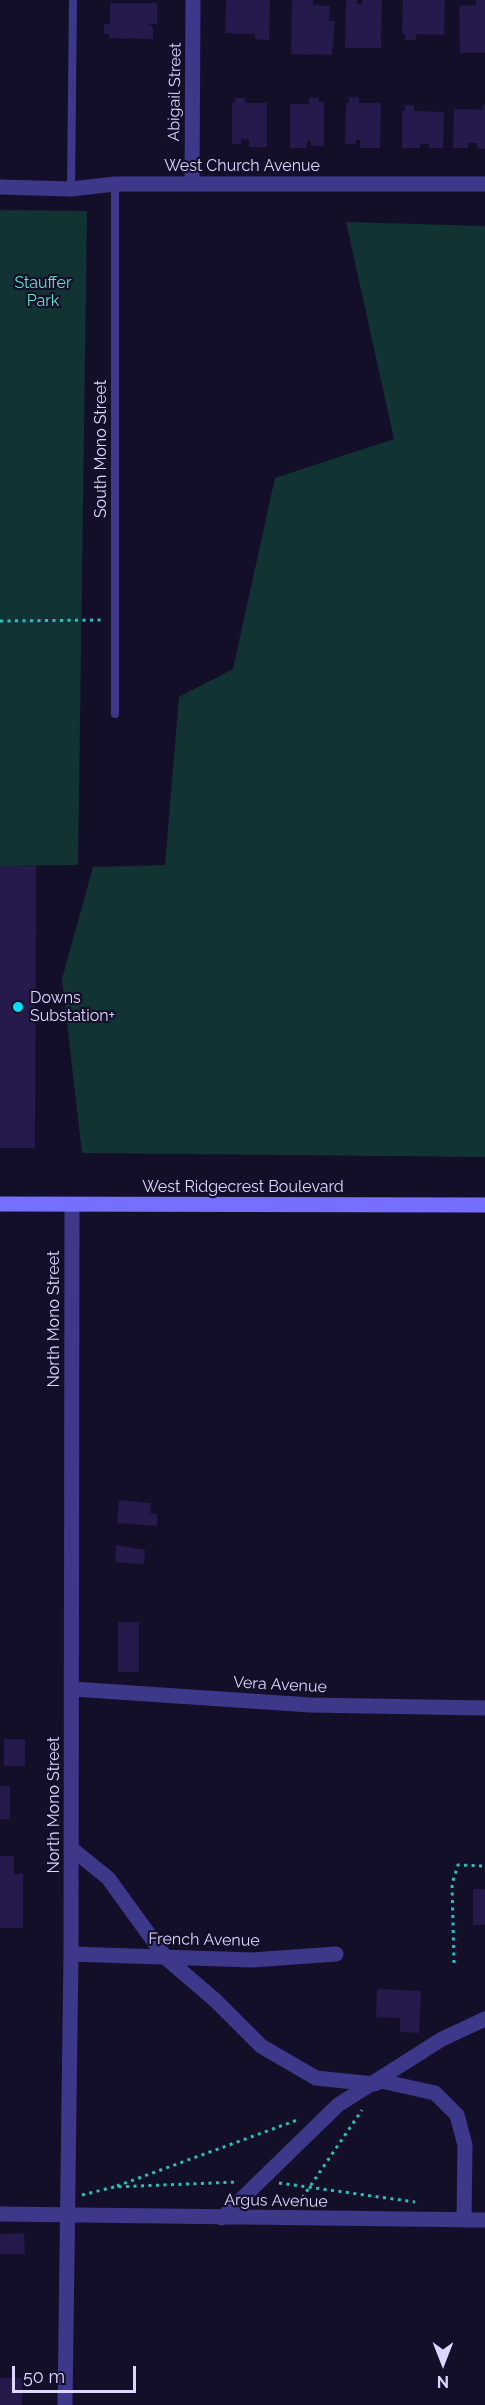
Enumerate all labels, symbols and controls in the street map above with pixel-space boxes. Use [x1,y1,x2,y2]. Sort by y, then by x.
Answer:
street label: Abigail Street [165,42,185,142]
street label: West Church Avenue [164,156,320,176]
park label: Stauffer Park [14,273,72,311]
street label: South Mono Street [91,380,111,518]
place label: Downs Substation+ [30,988,115,1026]
marker: Downs Substation+ [11,1000,25,1014]
street label: West Ridgecrest Boulevard [142,1177,344,1197]
street label: North Mono Street [44,1251,64,1387]
street label: Vera Avenue [233,1673,327,1697]
street label: North Mono Street [44,1737,64,1873]
street label: French Avenue [148,1929,260,1951]
street label: Argus Avenue [224,2190,328,2212]
north arrow [413,2333,473,2393]
scale bar [15,2354,140,2392]
text: 50 m [23,2366,65,2387]
text: N [437,2372,449,2391]

